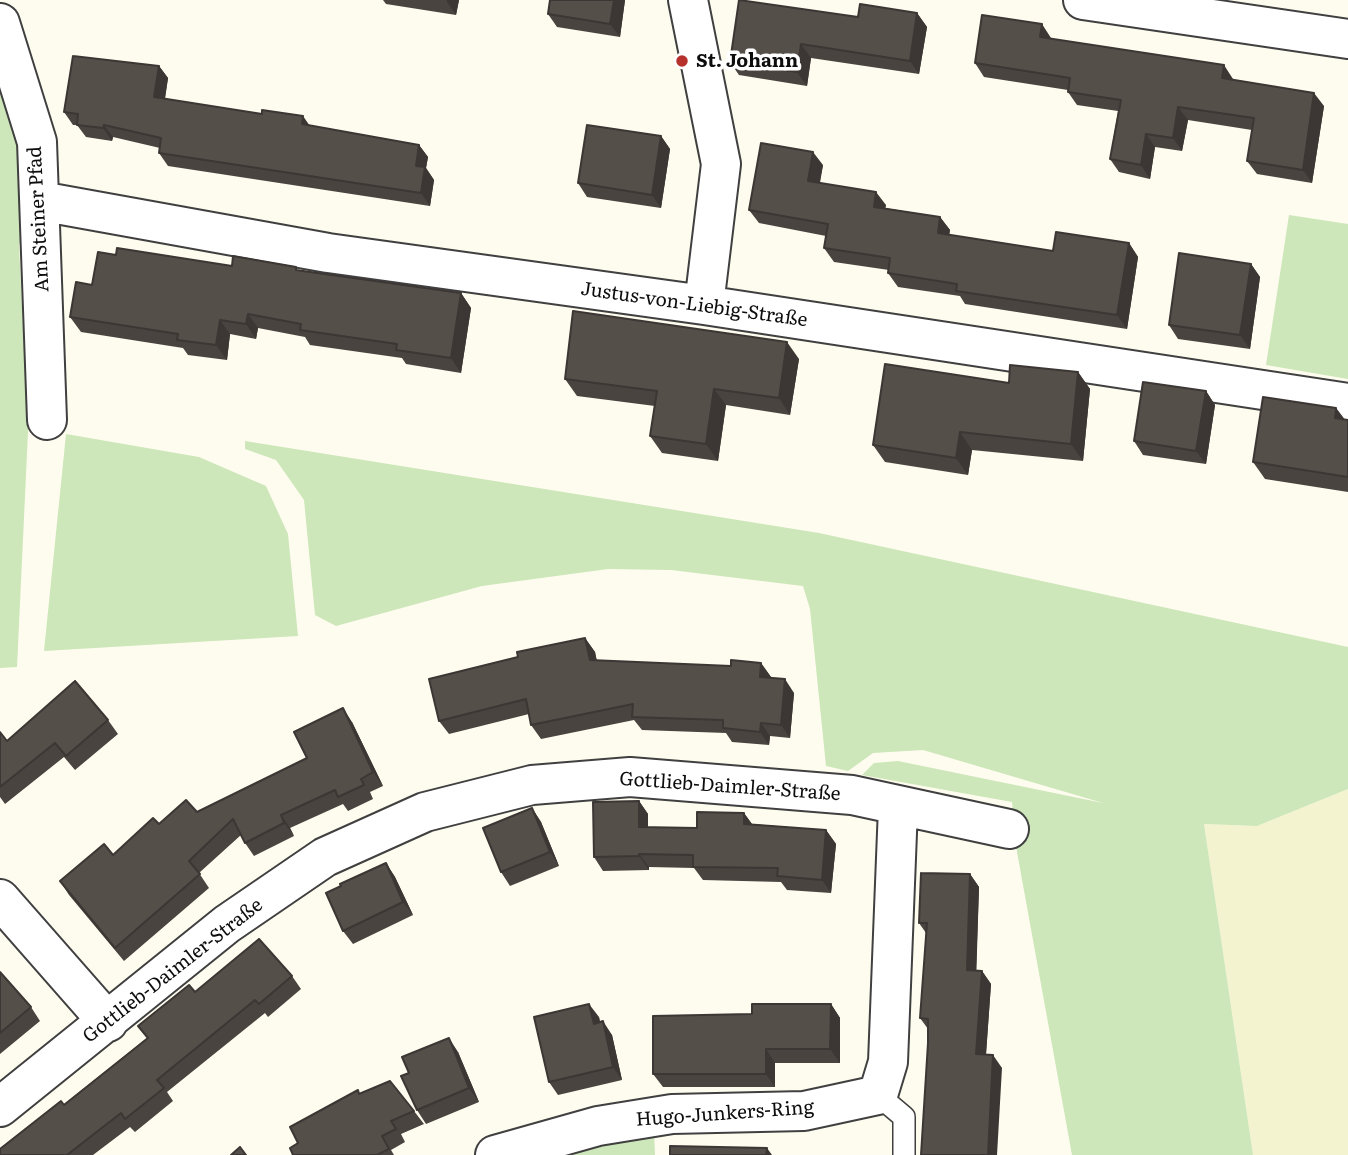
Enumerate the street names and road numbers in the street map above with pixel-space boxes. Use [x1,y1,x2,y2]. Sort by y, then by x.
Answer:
street label: Am Steiner Pfad [24,145,54,293]
street label: Justus-von-Liebig-Straße [579,278,809,332]
street label: Gottlieb-Daimler-Straße [619,768,841,806]
street label: Gottlieb-Daimler-Straße [79,894,267,1048]
street label: Hugo-Junkers-Ring [635,1096,815,1132]

